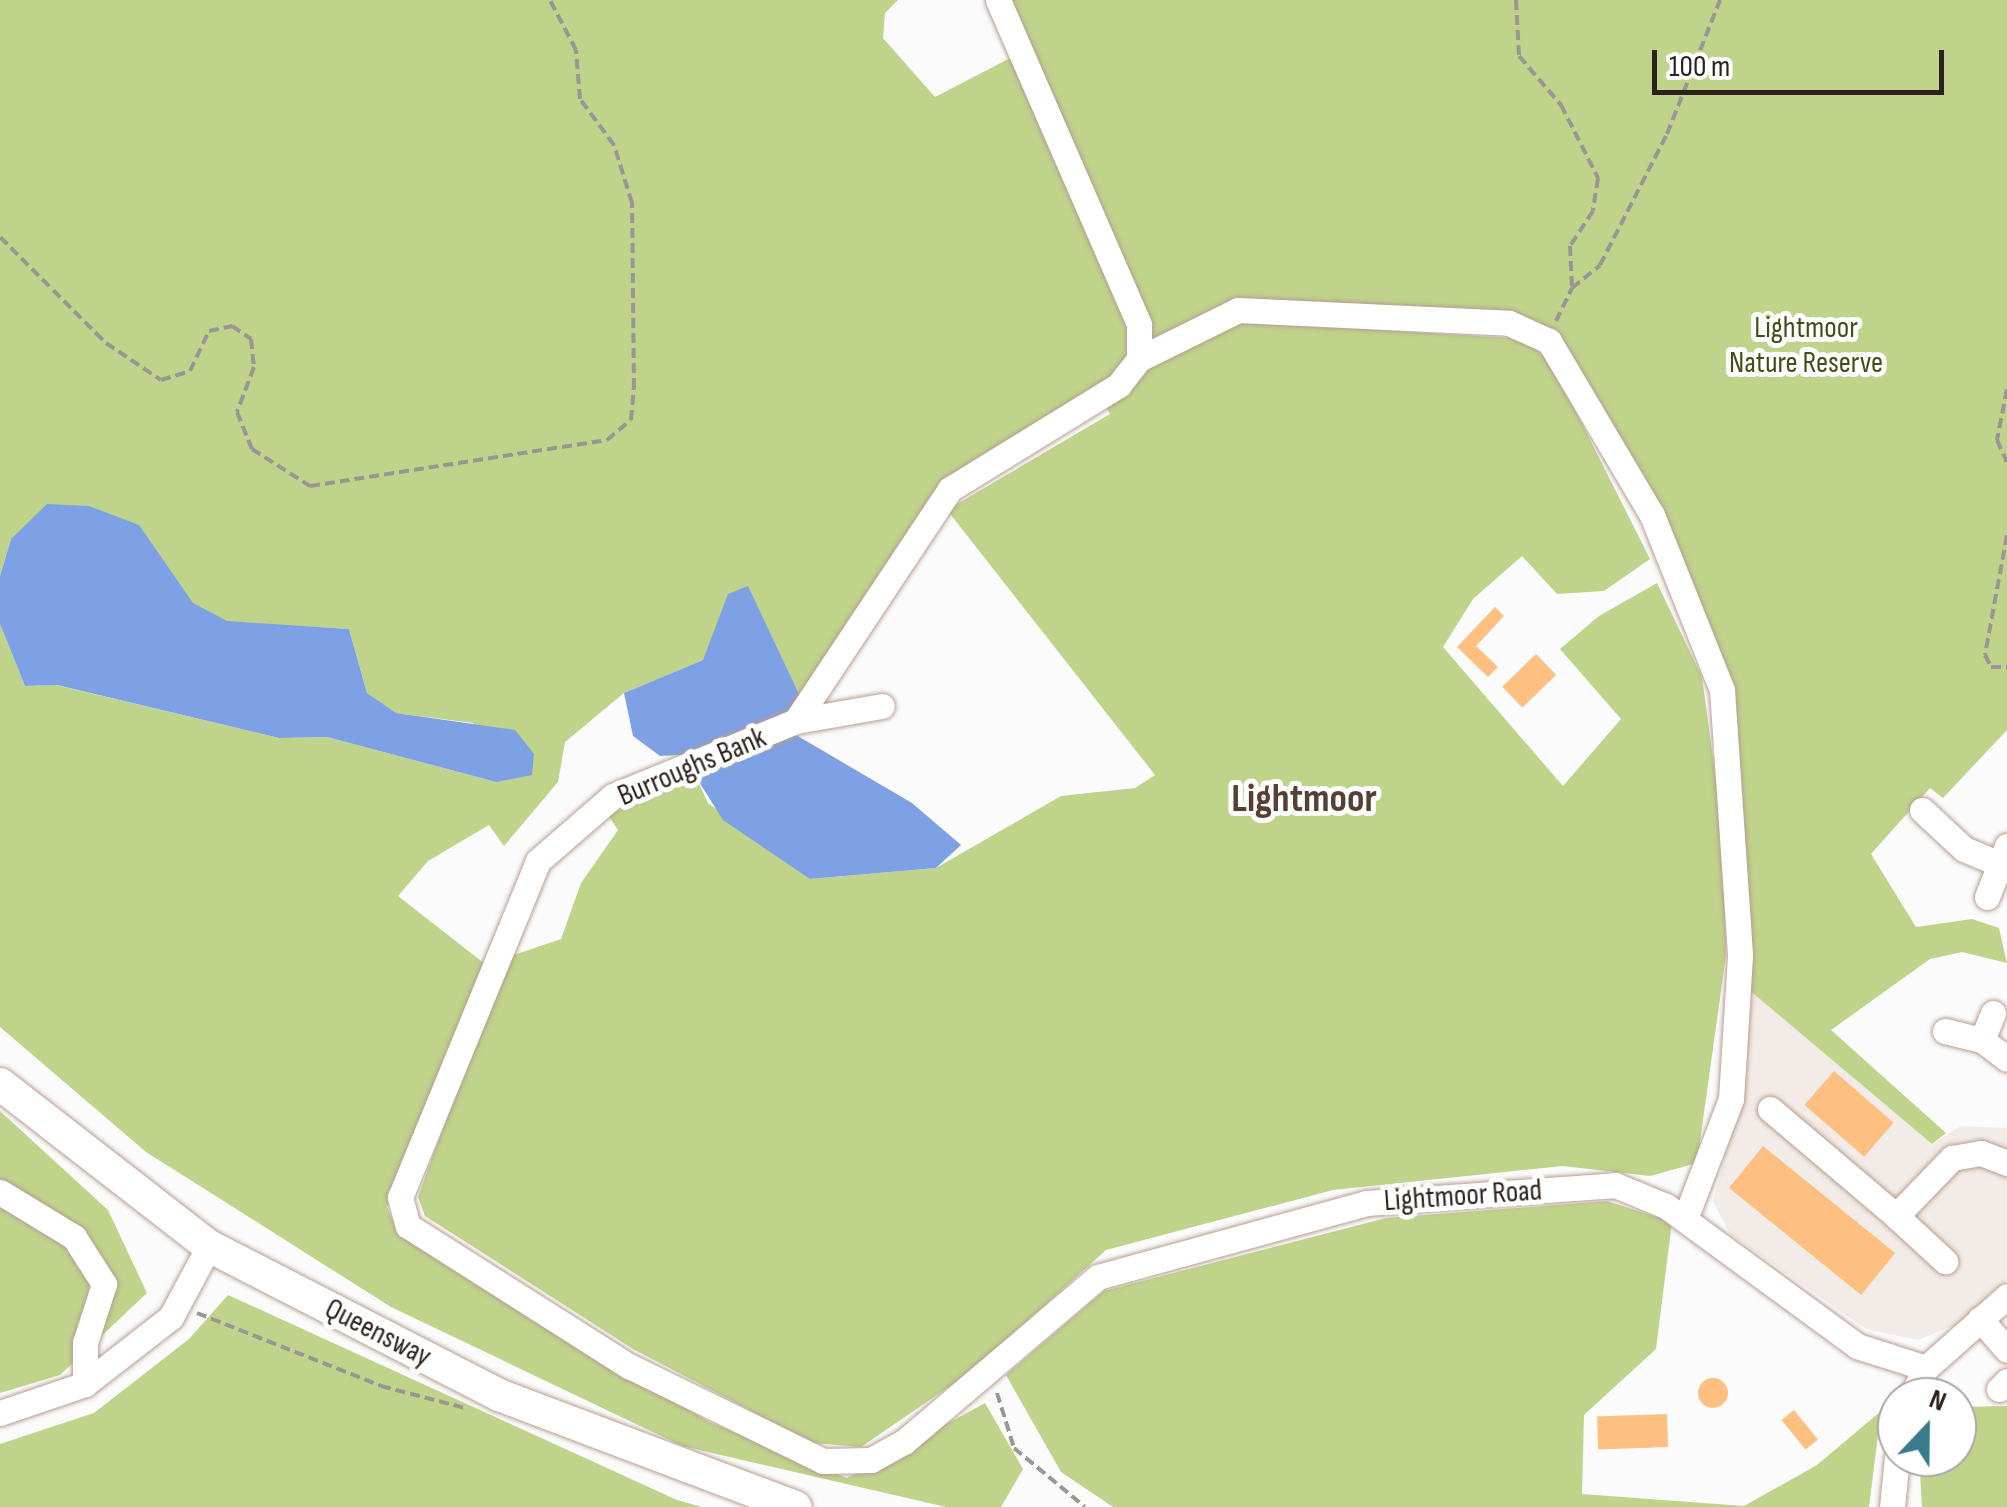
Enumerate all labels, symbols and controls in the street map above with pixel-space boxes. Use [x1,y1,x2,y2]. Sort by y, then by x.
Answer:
scale bar [1657,30,1950,92]
text: 100 m [1669,49,1730,85]
park label: Lightmoor Nature Reserve [1729,310,1883,380]
street label: Burroughs Bank [613,720,771,814]
district label: Lightmoor [1231,775,1377,823]
street label: Lightmoor Road [1383,1173,1543,1219]
street label: Queensway [319,1291,437,1375]
north arrow [1877,1377,1977,1477]
text: N [1925,1382,1951,1419]

